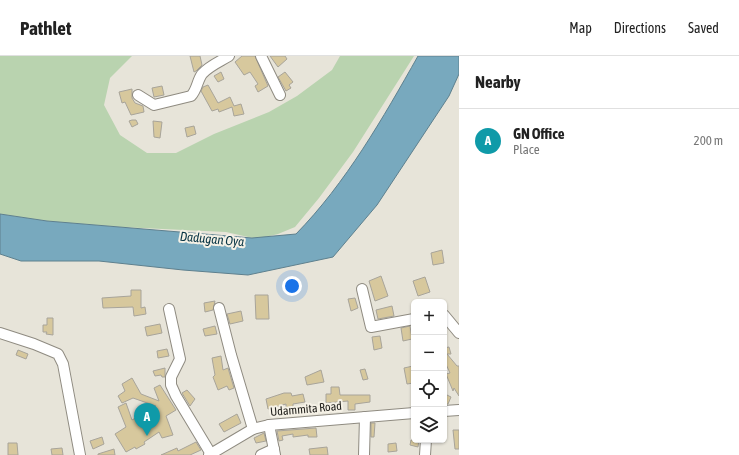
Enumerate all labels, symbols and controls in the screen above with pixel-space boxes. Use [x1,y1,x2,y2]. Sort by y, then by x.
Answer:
text: Pathlet [20,17,71,39]
text: Map [569,20,592,36]
text: Directions [614,20,666,36]
text: Saved [688,20,719,36]
text: Nearby [475,72,521,92]
text: GN Office [513,125,565,142]
text: A [485,133,491,148]
text: 200 m [694,133,723,148]
text: Place [513,142,540,157]
water label: Dadugan Oya [179,229,245,249]
your location [282,276,302,296]
map controls [411,299,447,443]
button: + [411,299,447,335]
button: − [411,335,447,371]
button: locate [411,371,447,407]
street label: Udammita Road [270,399,342,419]
pin: A [134,403,160,436]
button: layers [411,407,447,443]

